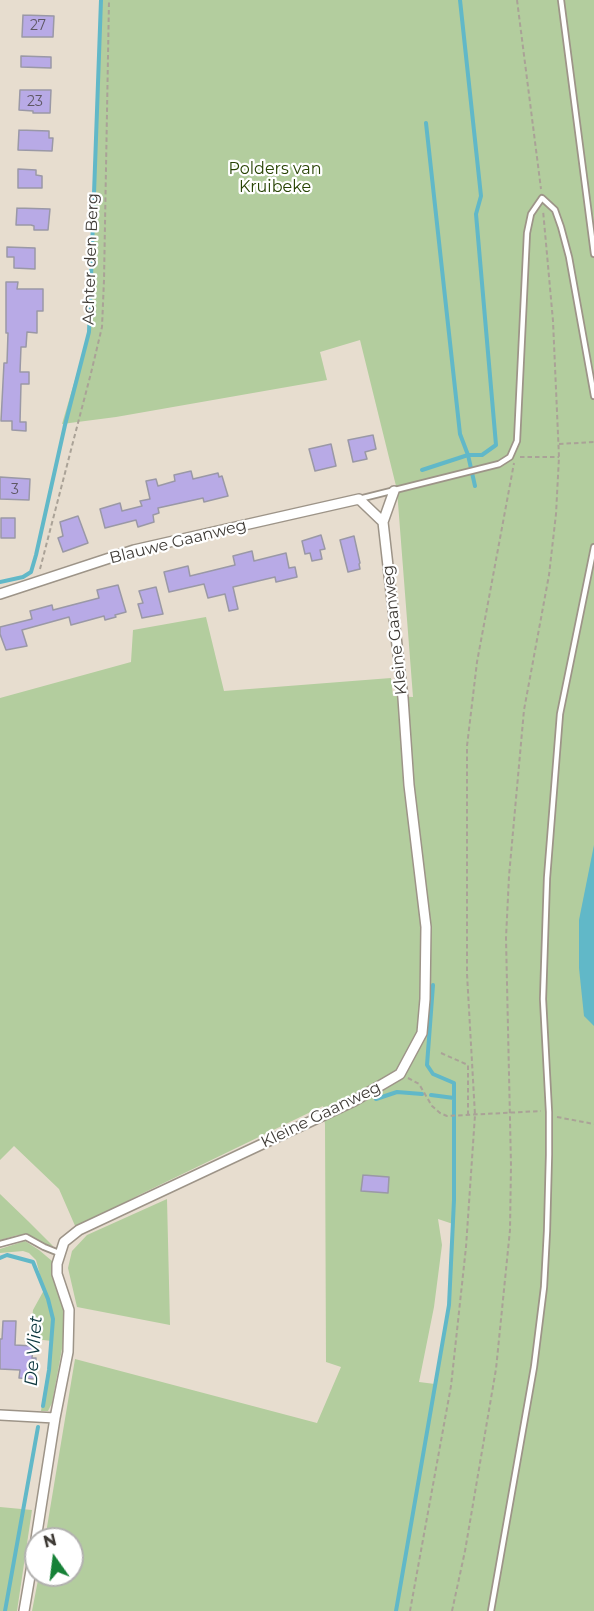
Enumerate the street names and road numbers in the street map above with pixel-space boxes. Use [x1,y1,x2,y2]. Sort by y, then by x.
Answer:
street label: Achter den Berg [79,193,103,325]
street label: Blauwe Gaanweg [107,516,249,568]
street label: Kleine Gaanweg [379,564,411,696]
street label: Kleine Gaanweg [258,1078,384,1152]

